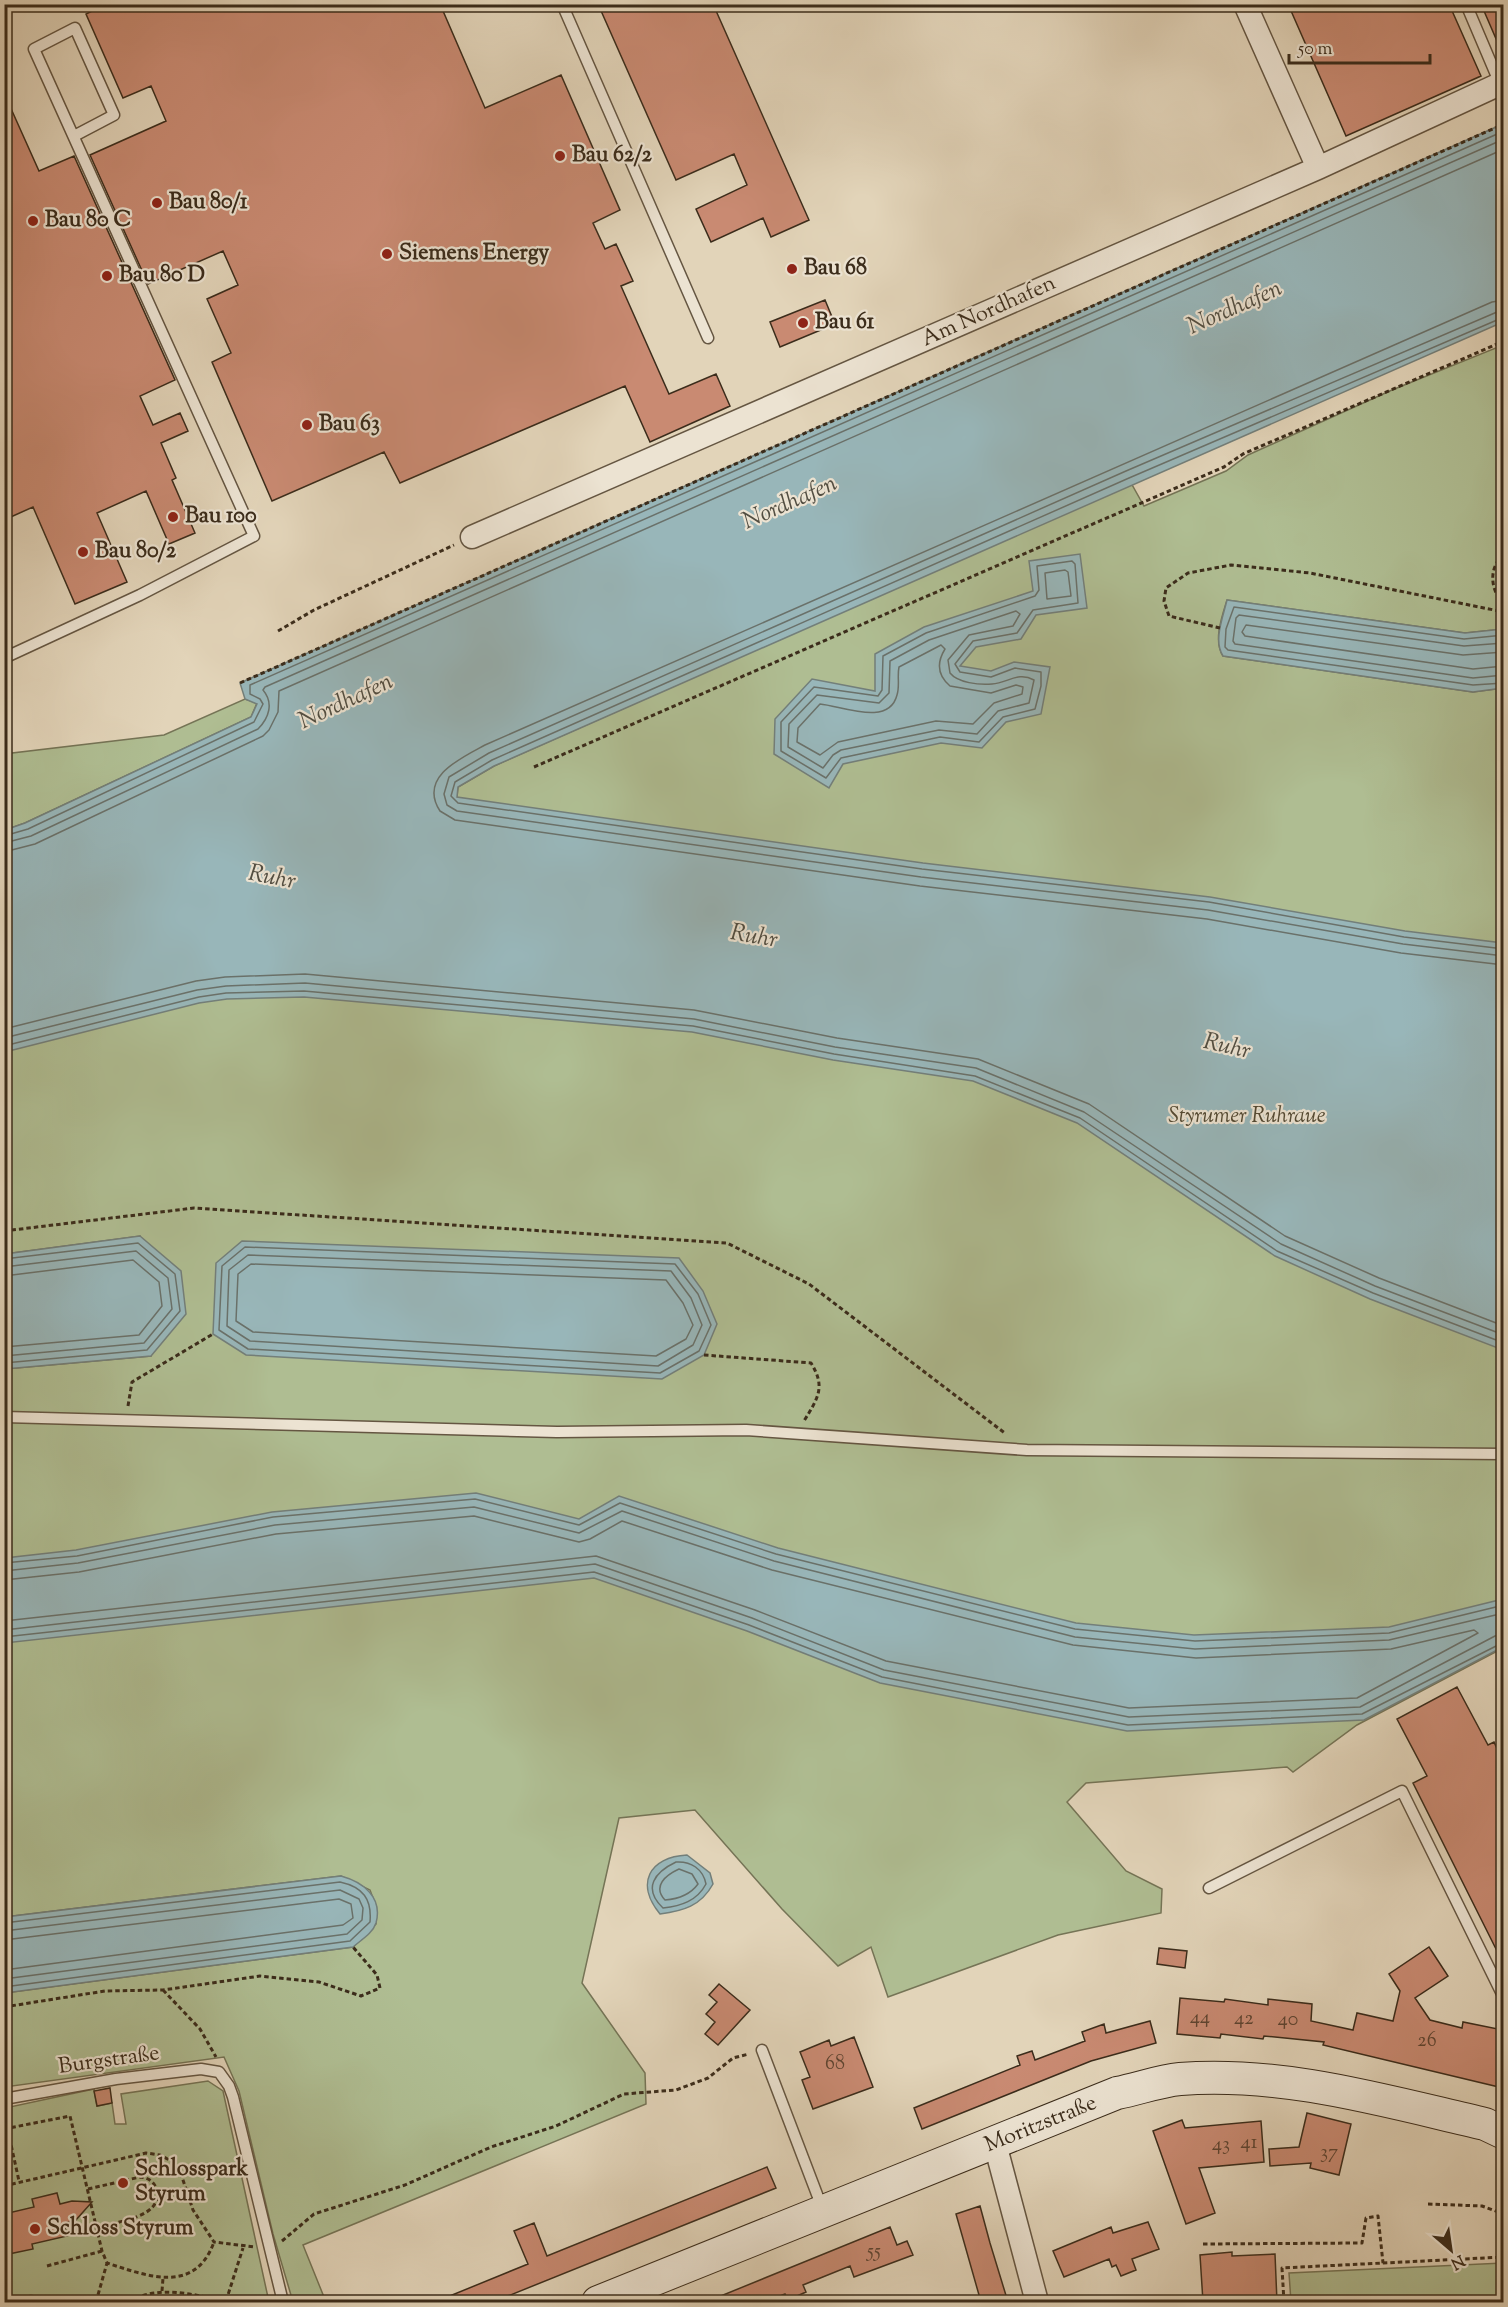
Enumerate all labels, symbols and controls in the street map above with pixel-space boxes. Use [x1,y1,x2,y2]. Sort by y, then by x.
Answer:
scale bar [1289,27,1430,65]
text: 50 m [1297,37,1333,63]
place label: Bau 62/2 [572,140,652,172]
marker: Bau 62/2 [553,149,567,163]
place label: Bau 80/1 [169,187,248,219]
marker: Bau 80/1 [150,196,164,210]
place label: Bau 80 C [45,205,131,237]
marker: Bau 80 C [26,214,40,228]
place label: Siemens Energy [399,238,549,270]
marker: Siemens Energy [380,247,394,261]
place label: Bau 68 [804,253,867,285]
place label: Bau 80 D [119,260,205,292]
marker: Bau 68 [785,262,799,276]
street label: Am Nordhafen [917,268,1061,356]
marker: Bau 80 D [100,269,114,283]
water label: Nordhafen [1182,272,1288,344]
place label: Bau 61 [815,307,875,339]
marker: Bau 61 [796,316,810,330]
place label: Bau 63 [319,409,380,441]
marker: Bau 63 [300,418,314,432]
water label: Nordhafen [737,467,843,539]
place label: Bau 100 [185,501,257,533]
marker: Bau 100 [166,510,180,524]
place label: Bau 80/2 [95,536,177,568]
marker: Bau 80/2 [76,545,90,559]
water label: Nordhafen [293,665,399,739]
water label: Ruhr [245,857,299,899]
water label: Ruhr [728,916,781,958]
water label: Ruhr [1200,1025,1255,1069]
park label: Styrumer Ruhraue [1168,1101,1326,1133]
house number: 44 [1190,2004,1210,2033]
house number: 42 [1234,2005,1254,2034]
house number: 40 [1278,2006,1298,2035]
house number: 26 [1417,2027,1437,2056]
street label: Burgstraße [56,2038,162,2084]
house number: 68 [825,2050,845,2079]
street label: Moritzstraße [980,2088,1102,2162]
house number: 41 [1241,2129,1258,2158]
house number: 43 [1212,2131,1230,2160]
house number: 37 [1320,2139,1338,2168]
place label: Schlosspark Styrum [135,2154,248,2211]
marker: Schlosspark Styrum [116,2176,130,2190]
place label: Schloss Styrum [47,2213,194,2245]
north arrow [1421,2220,1481,2280]
marker: Schloss Styrum [28,2222,42,2236]
house number: 55 [866,2238,881,2267]
text: N [1446,2248,1468,2274]

